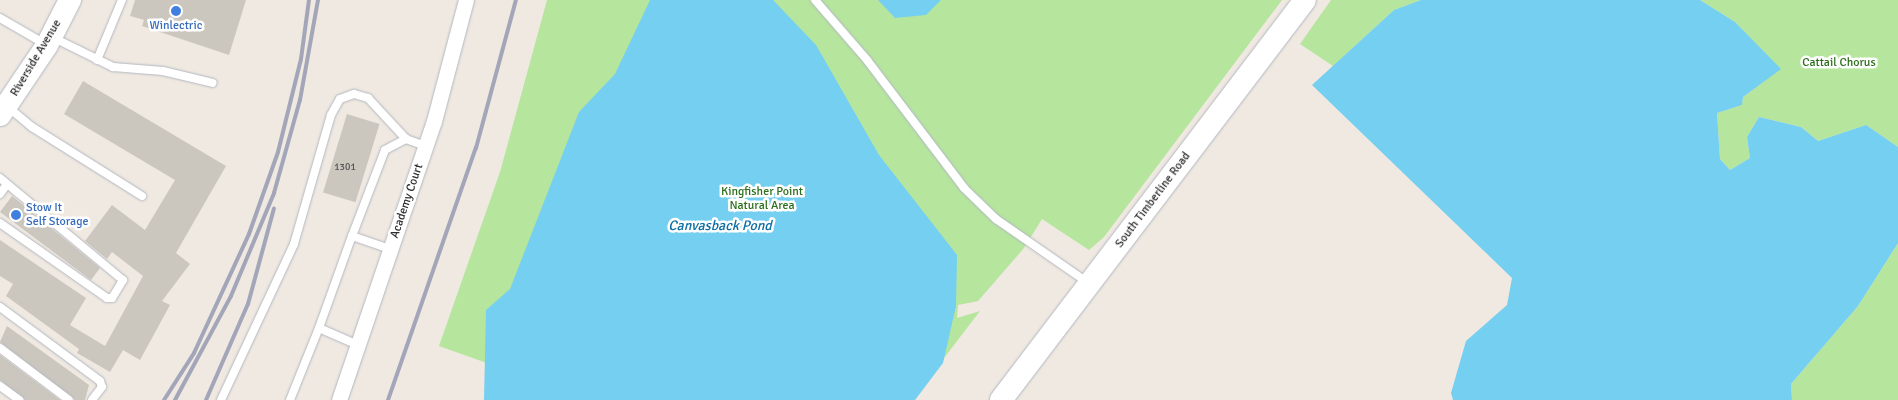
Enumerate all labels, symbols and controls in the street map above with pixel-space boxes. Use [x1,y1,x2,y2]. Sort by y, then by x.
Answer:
marker: Winlectric [170,5,182,17]
street label: Riverside Avenue [7,17,65,99]
place label: Winlectric [150,19,202,33]
park label: Cattail Chorus [1802,56,1876,70]
street label: South Timberline Road [1112,149,1194,251]
house number: 1301 [334,162,356,174]
street label: Academy Court [388,162,426,240]
park label: Kingfisher Point Natural Area [721,185,803,213]
place label: Stow It Self Storage [26,201,88,229]
marker: Stow It Self Storage [10,209,22,221]
water label: Canvasback Pond [668,218,772,234]

